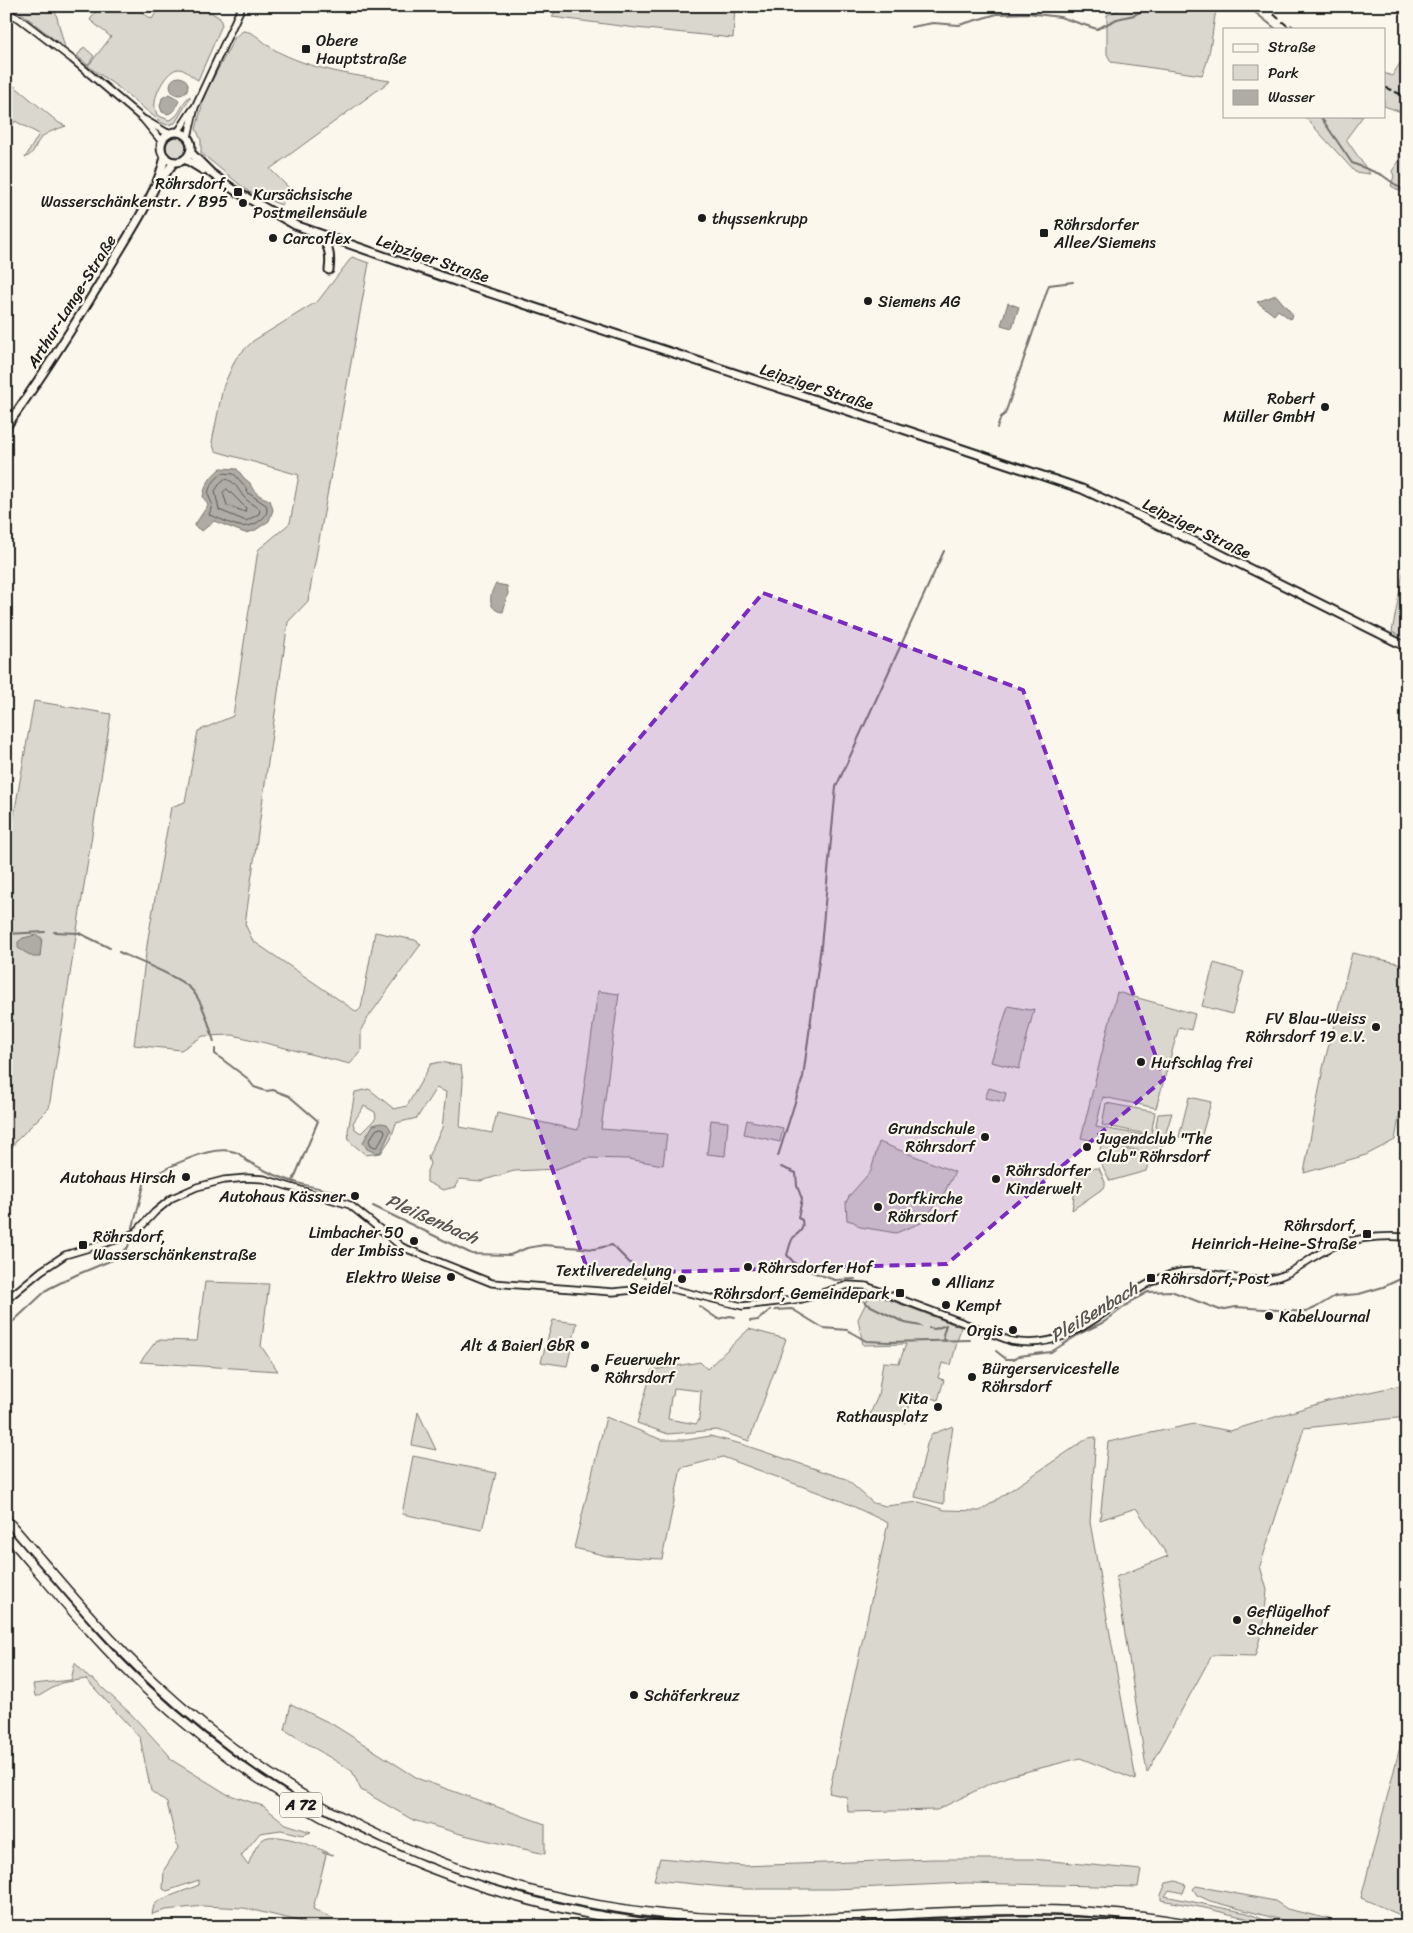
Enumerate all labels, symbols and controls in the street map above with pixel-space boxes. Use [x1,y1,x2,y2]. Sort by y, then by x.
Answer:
place label: Obere Hauptstraße [316,26,407,73]
legend [1223,28,1386,118]
text: Straße [1268,34,1316,60]
marker: Obere Hauptstraße [300,43,312,55]
text: Park [1268,60,1299,86]
text: Wasser [1268,84,1316,110]
place label: Röhrsdorf, Wasserschänkenstr. / B95 [41,169,228,216]
place label: Kursächsische Postmeilensäule [253,180,367,227]
marker: Röhrsdorf, Wasserschänkenstr. / B95 [232,186,244,198]
marker: Kursächsische Postmeilensäule [237,197,249,209]
place label: thyssenkrupp [712,204,808,233]
place label: Röhrsdorfer Allee/Siemens [1053,210,1156,257]
marker: thyssenkrupp [696,212,708,224]
place label: Carcoflex [283,224,352,253]
street label: Leipziger Straße [372,226,494,291]
marker: Röhrsdorfer Allee/Siemens [1038,227,1050,239]
street label: Arthur-Lange-Straße [18,229,124,375]
marker: Carcoflex [267,232,279,244]
place label: Siemens AG [878,287,961,316]
marker: Siemens AG [862,295,874,307]
street label: Leipziger Straße [756,354,878,419]
place label: Robert Müller GmbH [1223,384,1316,431]
marker: Robert Müller GmbH [1319,401,1331,413]
street label: Leipziger Straße [1137,490,1256,567]
place label: FV Blau-Weiss Röhrsdorf 19 e.V. [1246,1004,1367,1051]
marker: FV Blau-Weiss Röhrsdorf 19 e.V. [1370,1021,1382,1033]
place label: Hufschlag frei [1151,1048,1253,1077]
marker: Hufschlag frei [1135,1056,1147,1068]
place label: Grundschule Röhrsdorf [888,1114,977,1161]
place label: Jugendclub "The Club" Röhrsdorf [1096,1124,1212,1171]
marker: Grundschule Röhrsdorf [979,1131,991,1143]
marker: Jugendclub "The Club" Röhrsdorf [1081,1141,1093,1153]
place label: Röhrsdorfer Kinderwelt [1006,1156,1092,1203]
place label: Autohaus Hirsch [59,1163,176,1192]
marker: Autohaus Hirsch [180,1171,192,1183]
marker: Röhrsdorfer Kinderwelt [990,1173,1002,1185]
place label: Autohaus Kässner [218,1182,346,1211]
water label: Pleißenbach [381,1184,485,1254]
place label: Dorfkirche Röhrsdorf [888,1184,963,1231]
marker: Autohaus Kässner [349,1190,361,1202]
marker: Dorfkirche Röhrsdorf [872,1201,884,1213]
place label: Röhrsdorf, Heinrich-Heine-Straße [1192,1211,1357,1258]
place label: Limbacher 50 der Imbiss [309,1218,404,1265]
place label: Röhrsdorf, Wasserschänkenstraße [93,1222,257,1269]
marker: Röhrsdorf, Heinrich-Heine-Straße [1361,1228,1373,1240]
marker: Limbacher 50 der Imbiss [408,1235,420,1247]
marker: Röhrsdorf, Wasserschänkenstraße [77,1239,89,1251]
place label: Röhrsdorfer Hof [758,1253,875,1282]
place label: Textilveredelung Seidel [556,1256,672,1303]
marker: Röhrsdorfer Hof [742,1261,754,1273]
place label: Elektro Weise [345,1263,441,1292]
place label: Röhrsdorf, Post [1161,1264,1270,1293]
place label: Allianz [945,1268,995,1297]
marker: Elektro Weise [445,1271,457,1283]
water label: Pleißenbach [1044,1272,1146,1351]
marker: Röhrsdorf, Post [1145,1272,1157,1284]
marker: Textilveredelung Seidel [676,1273,688,1285]
marker: Allianz [930,1276,942,1288]
place label: Röhrsdorf, Gemeindepark [714,1279,890,1308]
marker: Röhrsdorf, Gemeindepark [894,1287,906,1299]
place label: Kempt [956,1291,1002,1320]
marker: Kempt [940,1299,952,1311]
place label: KabelJournal [1279,1302,1371,1331]
marker: KabelJournal [1263,1310,1275,1322]
place label: Orgis [967,1316,1003,1345]
marker: Orgis [1007,1324,1019,1336]
place label: Alt & Baierl GbR [460,1331,575,1360]
marker: Alt & Baierl GbR [579,1339,591,1351]
place label: Feuerwehr Röhrsdorf [605,1345,680,1392]
place label: Bürgerservicestelle Röhrsdorf [982,1354,1119,1401]
marker: Feuerwehr Röhrsdorf [589,1362,601,1374]
marker: Bürgerservicestelle Röhrsdorf [966,1371,978,1383]
place label: Kita Rathausplatz [837,1384,929,1431]
marker: Kita Rathausplatz [932,1401,944,1413]
place label: Geflügelhof Schneider [1247,1597,1332,1644]
marker: Geflügelhof Schneider [1231,1614,1243,1626]
place label: Schäferkreuz [644,1681,740,1710]
marker: Schäferkreuz [628,1689,640,1701]
road number: A 72 [280,1792,322,1818]

